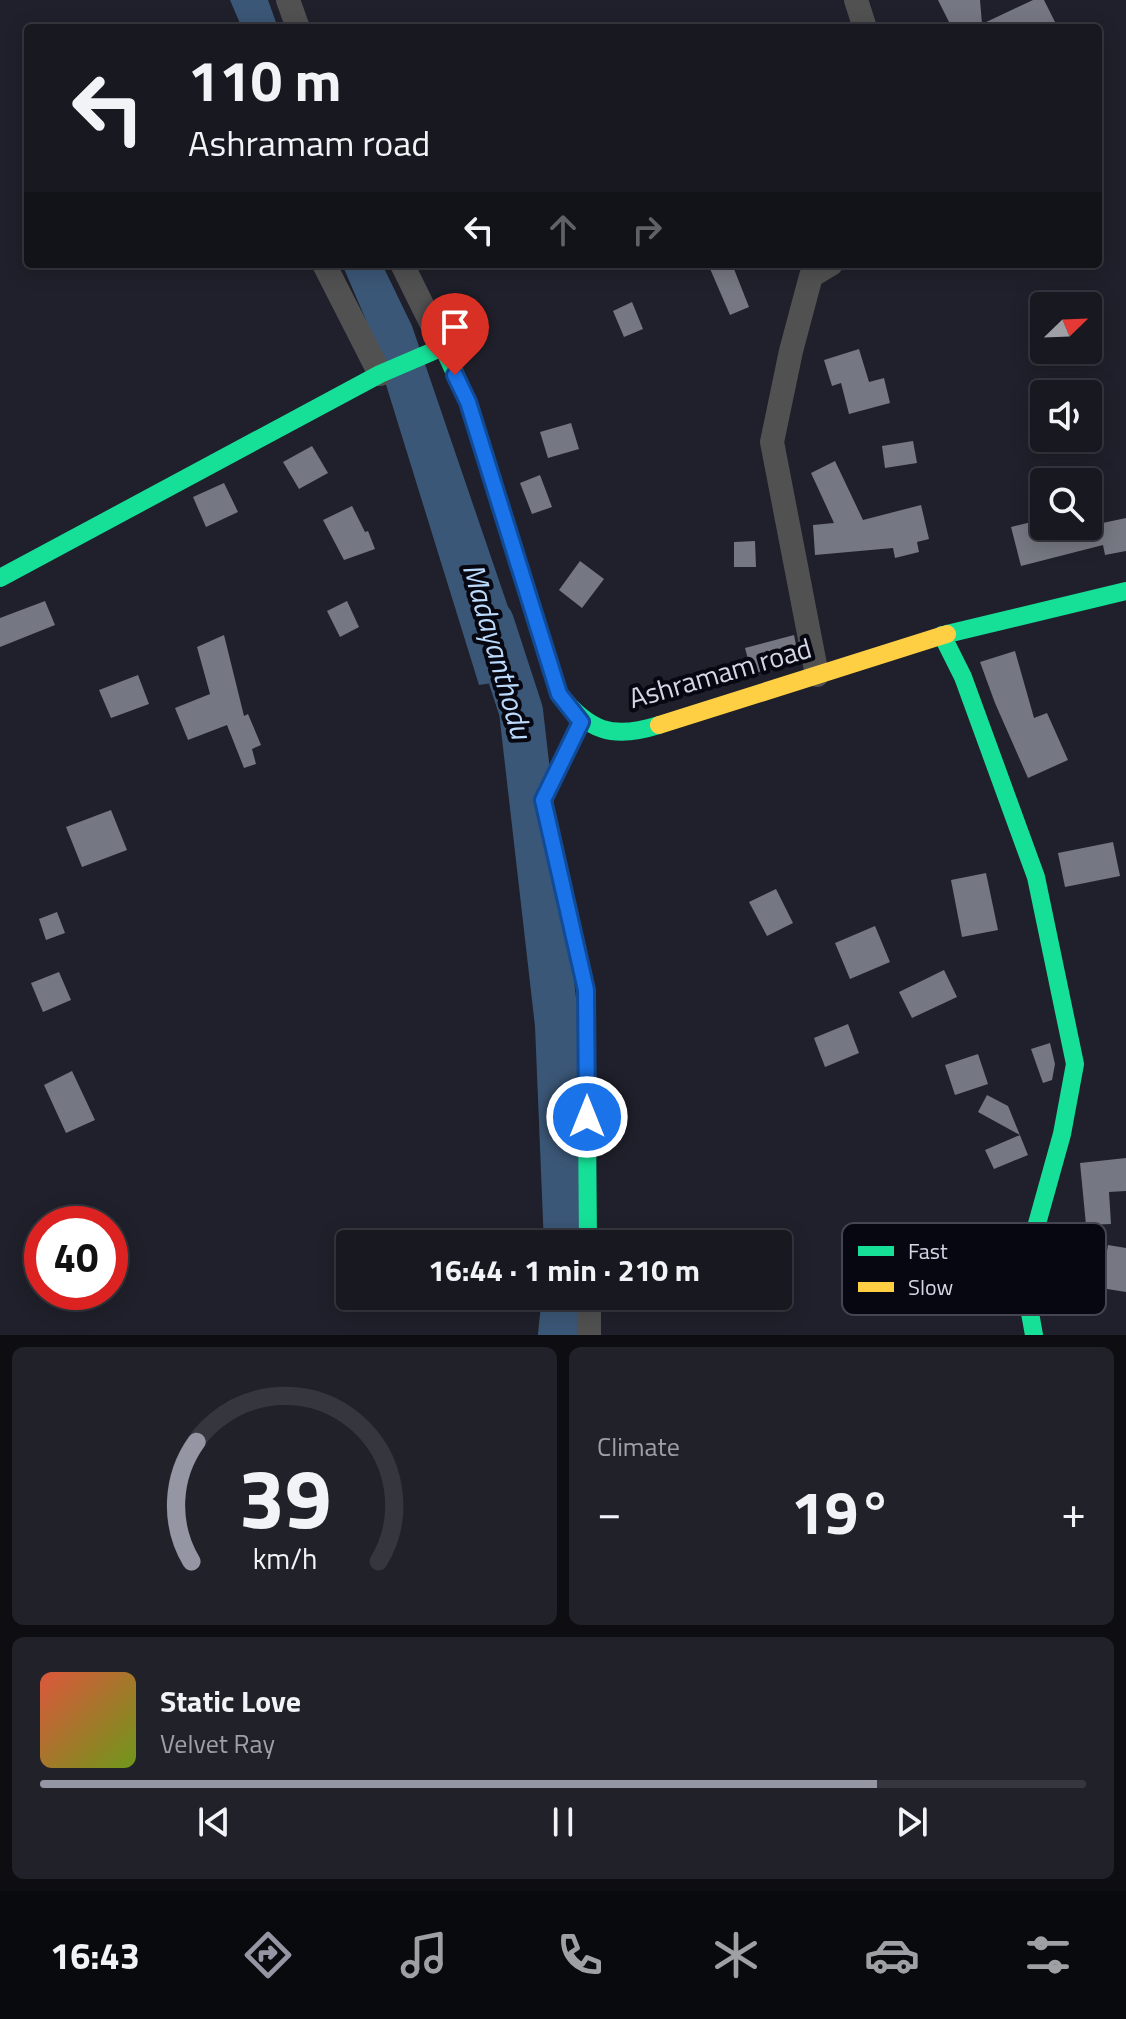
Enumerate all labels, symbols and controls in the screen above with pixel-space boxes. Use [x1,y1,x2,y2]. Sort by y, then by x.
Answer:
text: 110 m [188,38,341,123]
icon: left [56,56,160,160]
text: Ashramam road [188,115,430,170]
icon: left [457,208,501,252]
icon: ahead [541,208,585,252]
icon: right [625,208,669,252]
north arrow [1030,292,1102,364]
map controls [1030,292,1102,540]
pin [421,293,489,375]
icon: arrive [433,305,477,349]
button: sound [1030,380,1102,452]
button: search [1030,468,1102,540]
water label: Madayanthodu [451,558,546,746]
street label: Ashramam road [623,626,816,719]
position arrow [545,1075,629,1159]
speed limit sign: 40 [24,1206,128,1310]
legend [842,1223,1106,1315]
text: Fast [908,1234,948,1268]
text: 16:44 · 1 min · 210 m [428,1247,700,1293]
text: Slow [908,1270,954,1304]
text: Climate [597,1427,680,1466]
text: 39 [238,1434,331,1560]
text: 19° [791,1466,892,1557]
text: − [597,1478,622,1545]
text: + [1061,1478,1086,1545]
text: km/h [252,1537,317,1580]
text: Static Love [160,1678,301,1724]
text: Velvet Ray [160,1724,275,1763]
icon: previous [192,1800,236,1844]
icon: pause [541,1800,585,1844]
icon: next [890,1800,934,1844]
icon: directions [240,1927,296,1983]
icon: music [396,1927,452,1983]
icon: phone [552,1927,608,1983]
icon: climate [708,1927,764,1983]
icon: car [864,1927,920,1983]
icon: filters [1020,1927,1076,1983]
text: 16:43 [50,1928,140,1983]

